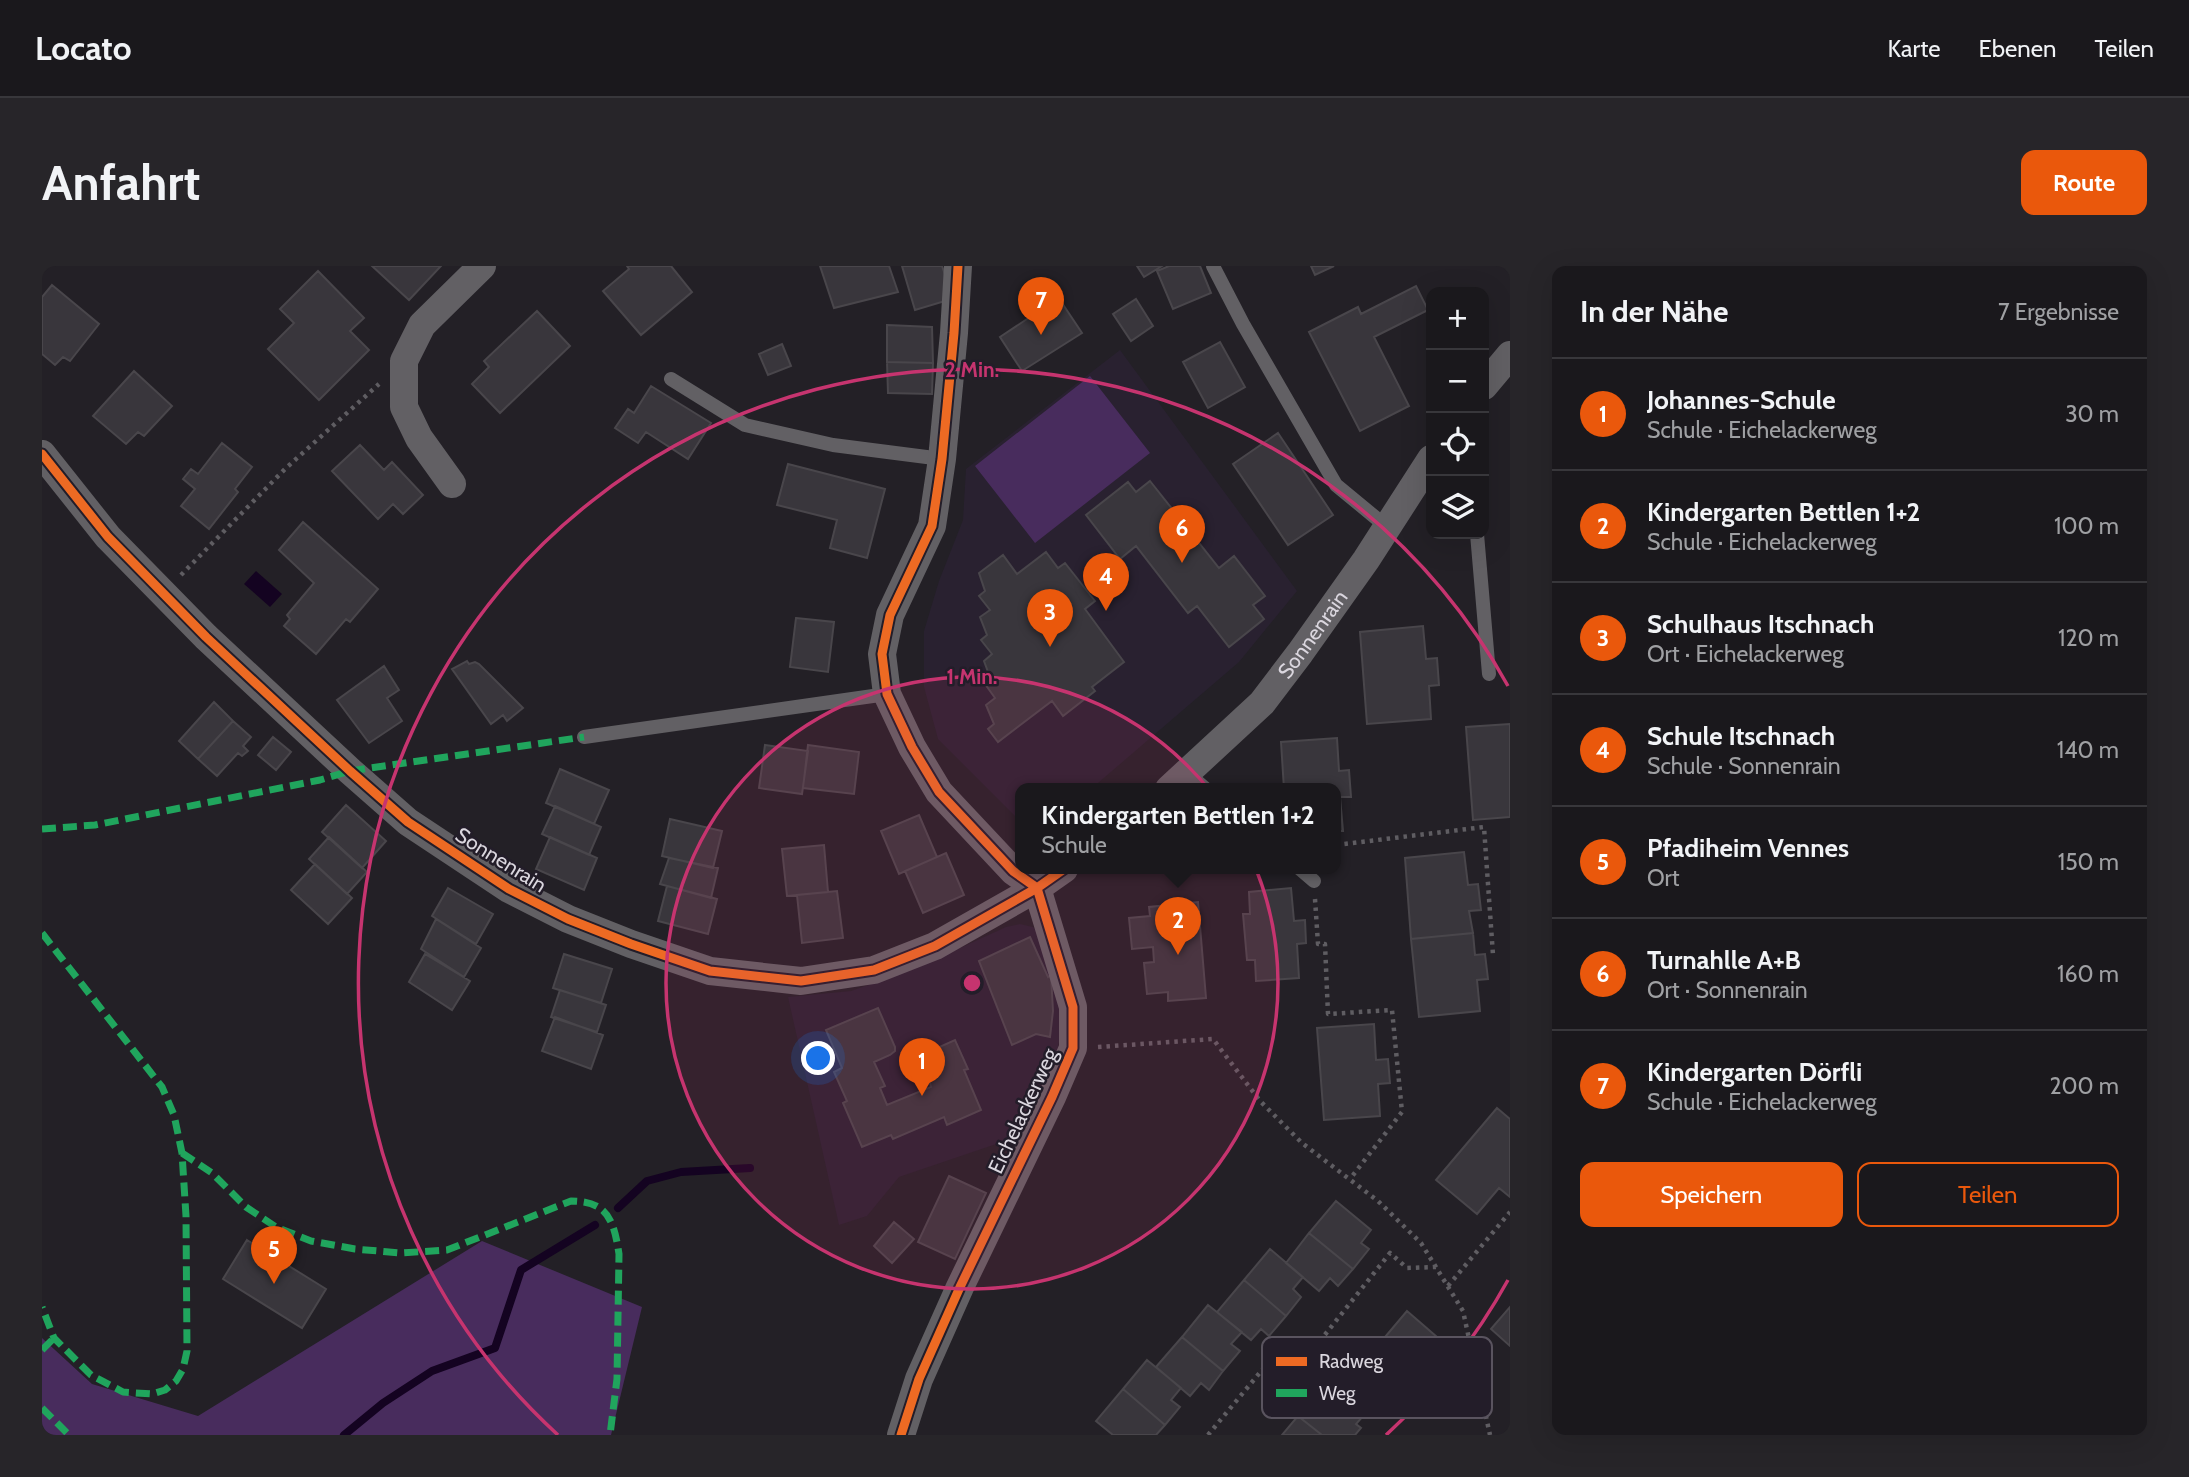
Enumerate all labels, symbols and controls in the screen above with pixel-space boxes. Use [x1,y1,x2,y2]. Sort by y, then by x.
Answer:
text: Locato [35,28,131,68]
text: Karte [1887,34,1940,63]
text: Ebenen [1978,34,2056,63]
text: Teilen [2094,34,2154,63]
button: Route [2021,150,2147,215]
text: Anfahrt [42,153,200,212]
pin: 7 [1018,277,1064,335]
map controls [1426,287,1489,539]
button: + [1426,287,1489,350]
text: In der Nähe [1580,293,1729,330]
text: 7 Ergebnisse [1998,298,2119,326]
button: − [1426,350,1489,413]
text: 2 Min. [945,357,999,382]
text: Johannes-Schule [1647,384,1836,416]
text: 1 [1599,400,1607,428]
text: 30 m [2065,400,2119,428]
button: locate [1426,413,1489,476]
text: Schule · Eichelackerweg [1647,416,1877,444]
button: layers [1426,476,1489,539]
text: Kindergarten Bettlen 1+2 [1647,496,1920,528]
pin: 6 [1159,505,1205,563]
text: 2 [1597,512,1609,540]
text: 100 m [2054,512,2119,540]
text: Schule · Eichelackerweg [1647,528,1877,556]
pin: 4 [1083,553,1129,611]
street label: Sonnenrain [1272,585,1353,683]
pin: 3 [1027,589,1073,647]
text: Schulhaus Itschnach [1647,608,1874,640]
text: 3 [1597,624,1609,652]
text: 120 m [2058,624,2119,652]
text: Ort · Eichelackerweg [1647,640,1844,668]
text: 1 Min. [946,664,998,689]
text: Schule Itschnach [1647,720,1835,752]
text: 4 [1596,736,1610,764]
text: 140 m [2057,736,2119,764]
text: Schule · Sonnenrain [1647,752,1841,780]
popup [1015,783,1341,874]
text: Kindergarten Bettlen 1+2 [1041,799,1315,831]
street label: Sonnenrain [451,822,551,897]
text: Schule [1041,831,1107,859]
text: Pfadiheim Vennes [1647,832,1849,864]
text: 5 [1597,848,1609,876]
text: 150 m [2058,848,2119,876]
text: Ort [1647,864,1680,892]
pin: 2 [1155,897,1201,955]
text: Turnahlle A+B [1647,944,1801,976]
text: 6 [1597,960,1609,988]
text: 160 m [2057,960,2119,988]
centre of rings [960,971,984,995]
text: Ort · Sonnenrain [1647,976,1808,1004]
pin: 1 [899,1038,945,1096]
your location [801,1041,835,1075]
street label: Eichelackerweg [983,1044,1063,1177]
text: Kindergarten Dörfli [1647,1056,1862,1088]
text: 7 [1597,1072,1609,1100]
text: 200 m [2049,1072,2119,1100]
text: Schule · Eichelackerweg [1647,1088,1877,1116]
button: Speichern [1580,1162,1843,1227]
button: Teilen [1857,1162,2119,1227]
pin: 5 [251,1226,297,1284]
legend [1262,1337,1492,1418]
text: Radweg [1319,1350,1383,1373]
text: Weg [1319,1382,1356,1405]

